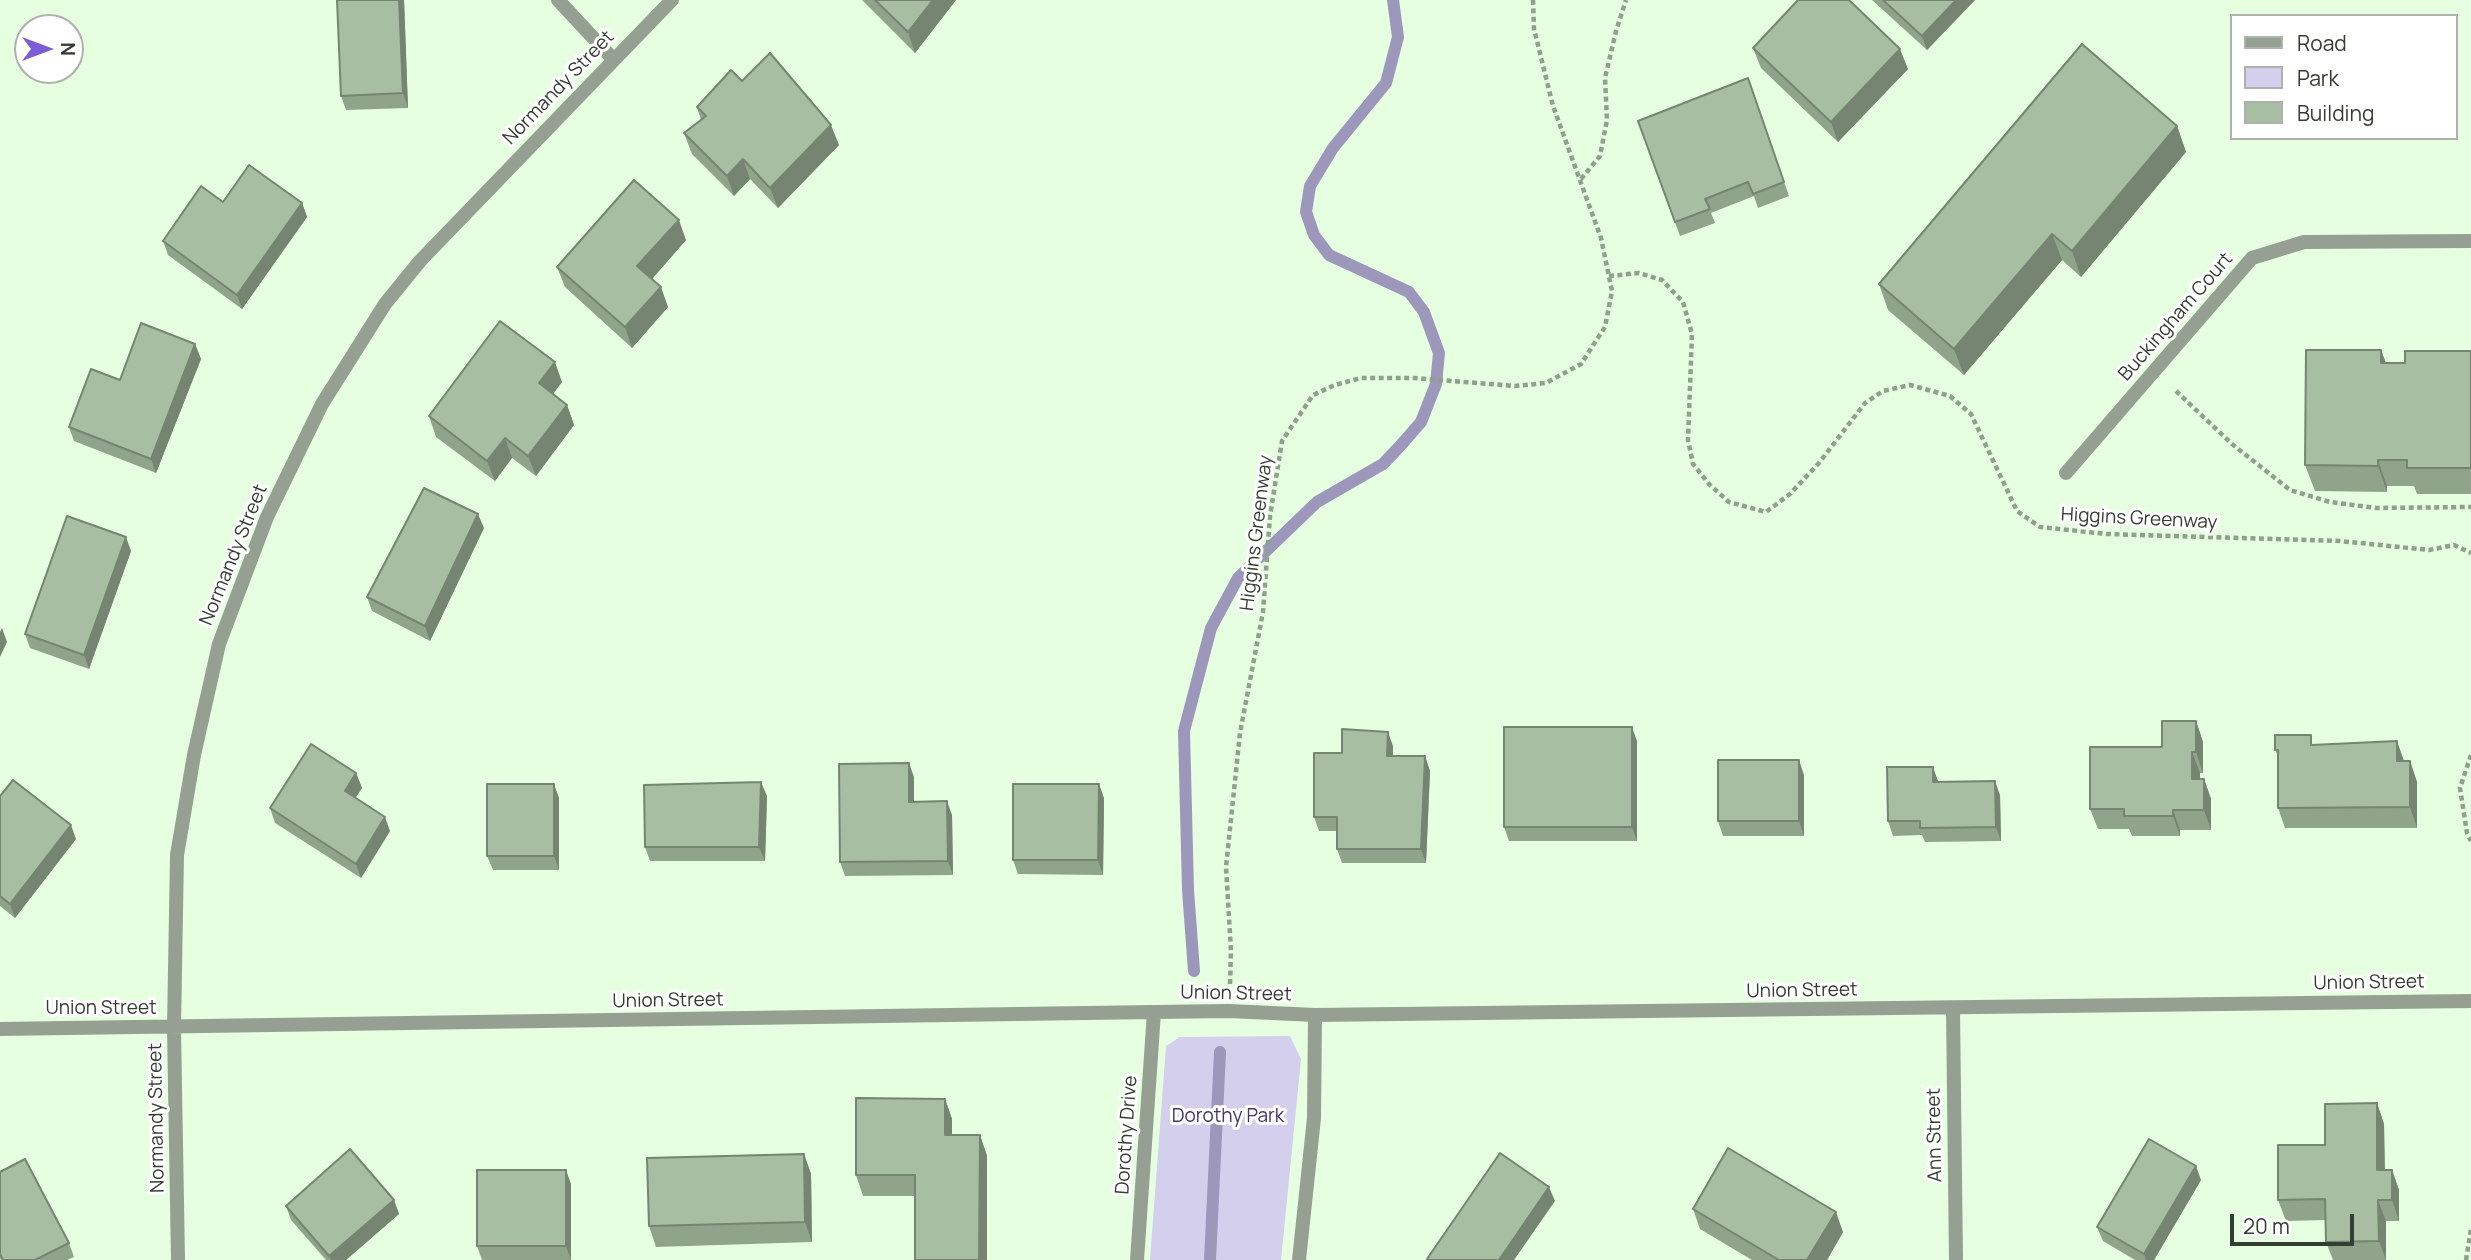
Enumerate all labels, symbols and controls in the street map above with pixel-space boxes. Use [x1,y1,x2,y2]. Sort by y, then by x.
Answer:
north arrow [14,14,84,84]
legend [2230,14,2457,140]
street label: Normandy Street [499,26,619,150]
text: Road [2297,29,2347,57]
text: N [55,42,81,56]
text: Park [2297,64,2339,92]
text: Building [2297,99,2374,127]
street label: Buckingham Court [2114,248,2238,386]
street label: Higgins Greenway [1236,454,1278,612]
street label: Normandy Street [195,481,273,629]
street label: Higgins Greenway [2060,504,2218,534]
street label: Union Street [2313,971,2425,995]
street label: Union Street [1746,979,1858,1003]
street label: Union Street [1180,982,1292,1006]
street label: Union Street [612,989,724,1013]
street label: Union Street [45,998,157,1020]
street label: Normandy Street [144,1043,170,1193]
street label: Dorothy Drive [1111,1075,1143,1195]
street label: Ann Street [1923,1088,1947,1182]
park label: Dorothy Park [1172,1106,1284,1128]
scale bar [2233,1200,2357,1244]
text: 20 m [2243,1212,2290,1240]

